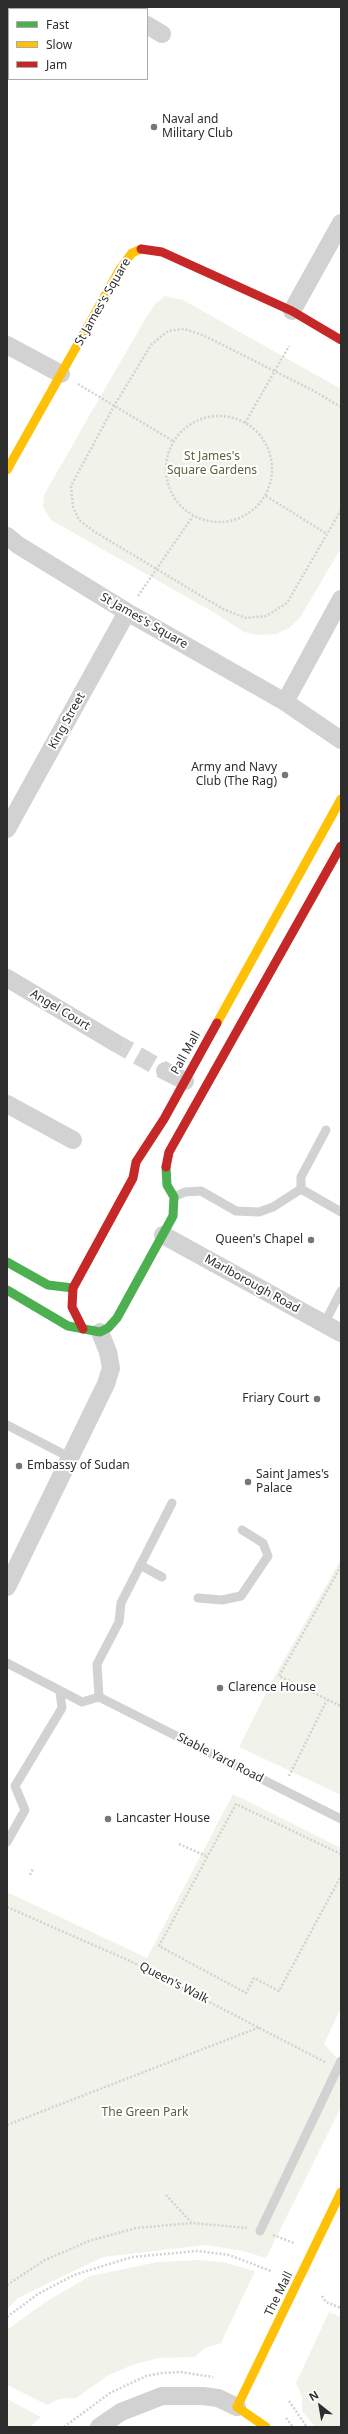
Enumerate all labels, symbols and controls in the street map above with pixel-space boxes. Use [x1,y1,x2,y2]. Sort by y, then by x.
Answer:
legend [8,8,148,80]
text: Fast [46,16,69,33]
text: Slow [46,36,72,53]
text: Jam [46,56,67,73]
place label: Naval and Military Club [162,113,233,141]
marker: Naval and Military Club [149,122,159,132]
street label: St James's Square [72,256,134,348]
park label: St James's Square Gardens [167,450,257,478]
street label: St James's Square [98,590,190,652]
street label: King Street [46,690,88,752]
place label: Army and Navy Club (The Rag) [191,761,277,789]
marker: Army and Navy Club (The Rag) [280,770,290,780]
street label: Angel Court [28,987,92,1033]
street label: Pall Mall [168,1029,204,1077]
place label: Queen's Chapel [215,1233,303,1247]
marker: Queen's Chapel [306,1235,316,1245]
street label: Marlborough Road [202,1252,302,1316]
place label: Friary Court [242,1392,309,1406]
marker: Friary Court [312,1394,322,1404]
place label: Embassy of Sudan [27,1459,130,1473]
marker: Embassy of Sudan [14,1461,24,1471]
place label: Saint James's Palace [256,1468,329,1496]
marker: Saint James's Palace [243,1477,253,1487]
place label: Clarence House [228,1681,316,1695]
marker: Clarence House [215,1683,225,1693]
street label: Stable Yard Road [174,1730,266,1786]
place label: Lancaster House [116,1812,210,1826]
marker: Lancaster House [103,1814,113,1824]
street label: Queen's Walk [137,1959,211,2007]
park label: The Green Park [102,2106,188,2120]
street label: The Mall [262,2269,296,2319]
north arrow [300,2386,340,2426]
text: N [306,2387,321,2404]

